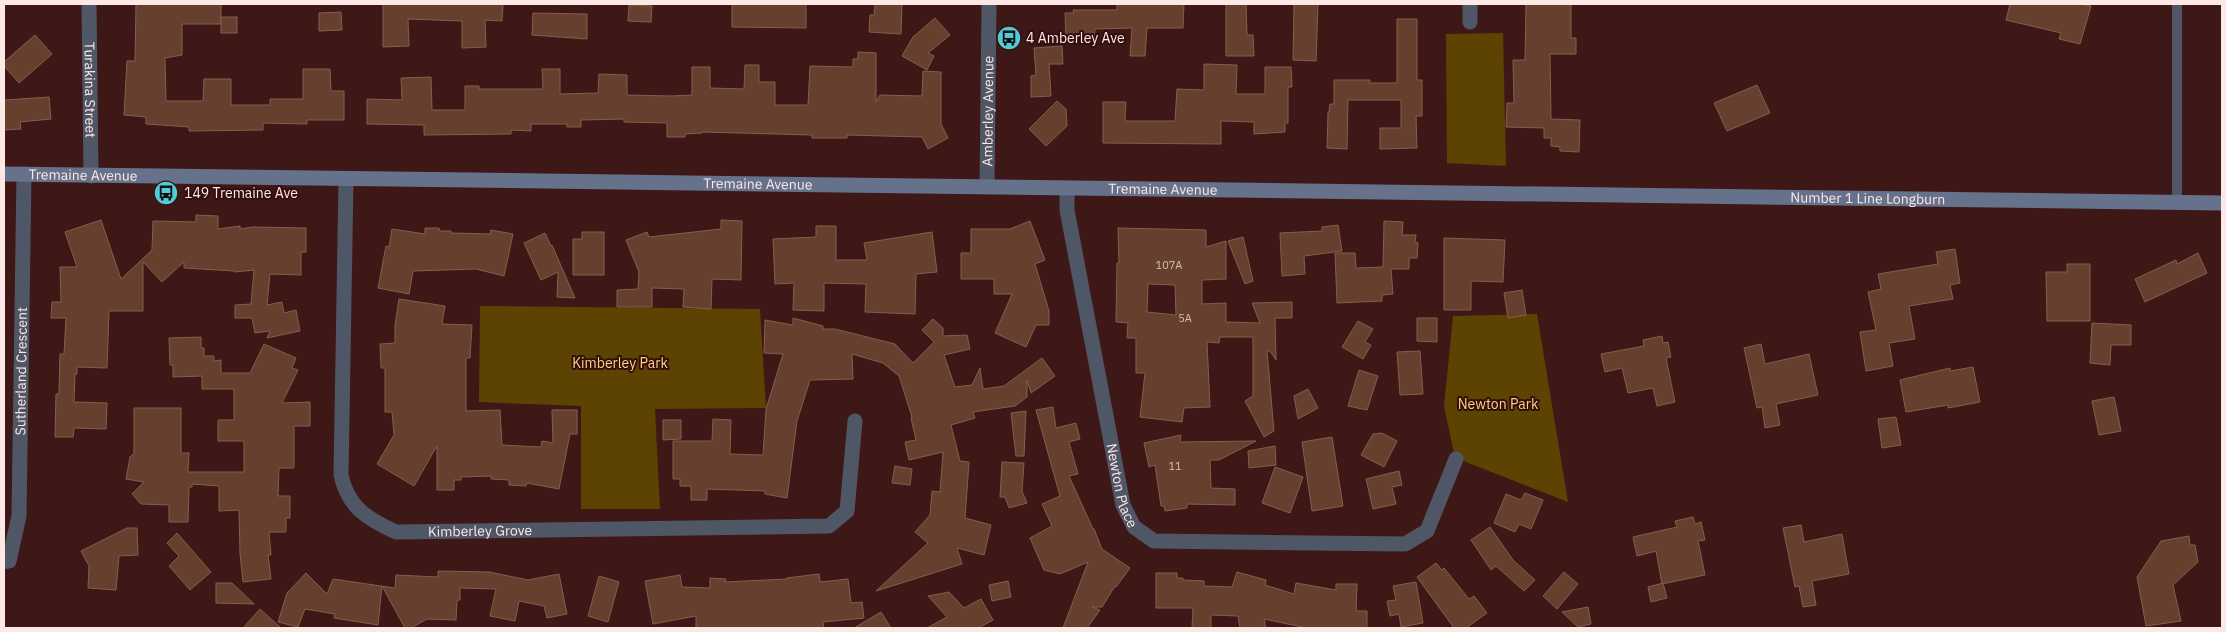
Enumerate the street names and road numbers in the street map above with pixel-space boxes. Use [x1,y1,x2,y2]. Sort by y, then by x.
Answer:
street label: Turakina Street [80,42,100,138]
street label: Amberley Avenue [978,55,997,166]
street label: Tremaine Avenue [28,165,138,185]
street label: Tremaine Avenue [703,174,813,194]
street label: Tremaine Avenue [1108,179,1218,199]
street label: Number 1 Line Longburn [1790,188,1945,208]
street label: Sutherland Crescent [11,307,31,435]
street label: Newton Place [1102,442,1142,531]
street label: Kimberley Grove [428,521,533,541]

